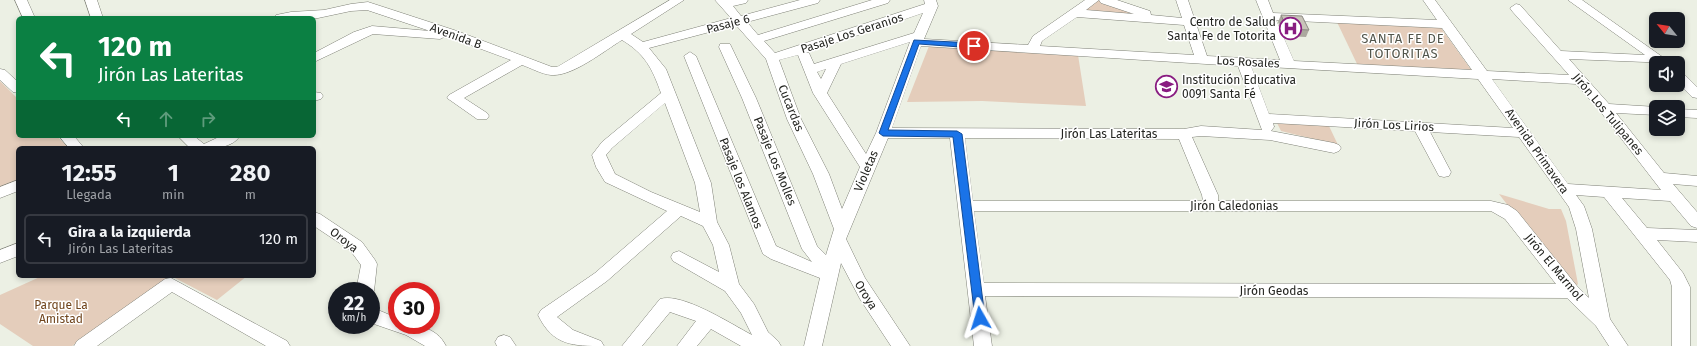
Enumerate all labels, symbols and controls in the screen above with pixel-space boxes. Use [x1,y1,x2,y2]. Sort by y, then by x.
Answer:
street label: Pasaje Los Geranios [799,10,905,56]
street label: Pasaje 6 [705,12,751,36]
north arrow [1649,12,1685,48]
map controls [1649,12,1685,136]
place label: Centro de Salud Santa Fe de Totorita [1167,15,1276,43]
hospital icon: Centro de Salud Santa Fe de Totorita [1278,16,1304,42]
street label: Avenida B [428,20,484,52]
pin [957,29,991,63]
text: 120 m [98,30,172,63]
district label: SANTA FE DE TOTORITAS [1361,31,1445,61]
icon: left [32,32,84,84]
icon: arrive [963,35,985,57]
street label: Los Rosales [1216,53,1280,71]
button: sound [1649,56,1685,92]
text: Jirón Las Lateritas [98,64,243,86]
street label: Jirón Los Tulipanes [1570,70,1647,158]
place label: Institución Educativa 0091 Santa Fé [1182,73,1296,101]
school or university icon: Institución Educativa 0091 Santa Fé [1153,74,1179,100]
street label: Cucardas [775,83,807,134]
button: layers [1649,100,1685,136]
street label: Avenida Primavera [1502,106,1572,196]
icon: left [113,108,135,130]
icon: ahead [155,108,177,130]
icon: right [197,108,219,130]
street label: Pasaje Los Molles [751,115,799,208]
street label: Jirón Los Lirios [1354,116,1435,134]
street label: Jirón Las Lateritas [1061,127,1158,141]
street label: Pasaje los Alamos [716,136,766,231]
street label: Violetas [851,148,881,194]
text: 12:55 [62,159,117,187]
text: 1 [168,159,179,187]
text: 280 [230,159,270,187]
text: Llegada [66,187,112,202]
text: min [162,187,185,202]
text: m [245,187,256,202]
street label: Jirón Caledonias [1190,199,1278,213]
text: Gira a la izquierda [68,223,191,241]
street label: Oroya [327,225,361,255]
icon: left [34,228,56,250]
text: 120 m [259,230,298,248]
street label: Jirón El Marmol [1522,231,1586,304]
text: Jirón Las Lateritas [68,241,173,256]
street label: Oroya [852,278,880,312]
speed limit sign: 30 [388,282,440,334]
street label: Jirón Geodas [1240,284,1309,298]
text: 22 [344,291,364,315]
position arrow [959,297,1001,339]
park label: Parque La Amistad [34,298,88,326]
text: km/h [342,312,366,324]

